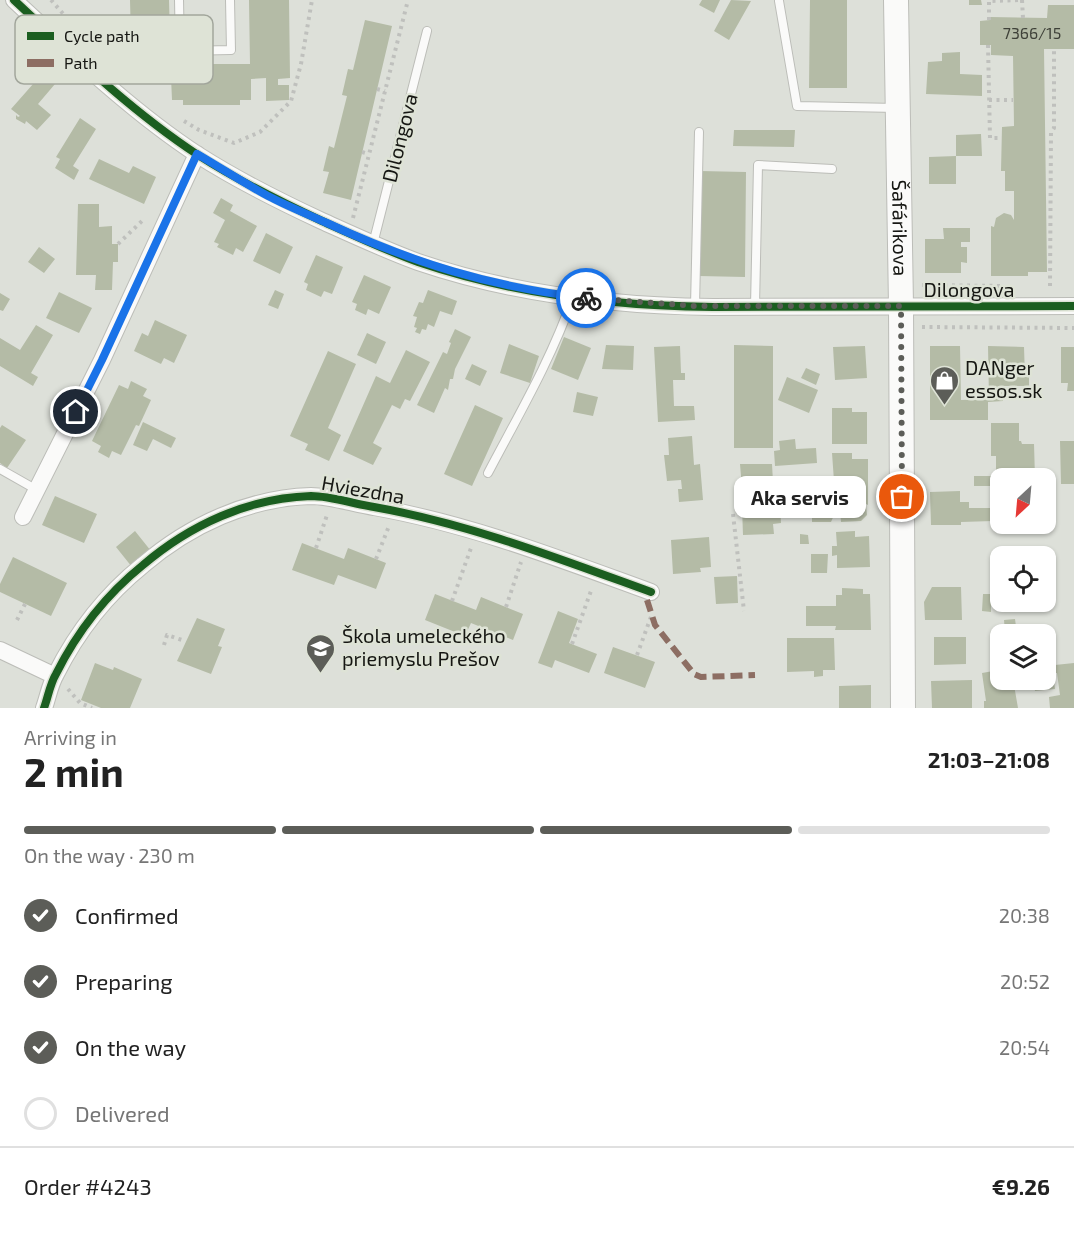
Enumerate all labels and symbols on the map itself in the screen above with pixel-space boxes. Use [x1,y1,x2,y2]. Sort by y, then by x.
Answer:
legend [15,15,213,84]
house number: 7366/15 [1003,23,1061,42]
text: Cycle path [64,26,140,45]
text: Path [64,53,98,72]
street label: Dilongova [376,91,422,185]
street label: Šafárikova [888,180,914,276]
courier [556,268,616,328]
street label: Dilongova [924,277,1014,301]
place label: DANger essos.sk [965,355,1043,402]
shop icon: DANger essos.sk [928,364,960,406]
pin [50,386,101,437]
north arrow [990,468,1056,534]
street label: Hviezdna [320,470,407,508]
pin [876,471,927,522]
callout: Aka servis [734,476,866,518]
place label: Škola umeleckého priemyslu Prešov [342,623,506,670]
school or university icon: Škola umeleckého priemyslu Prešov [305,632,337,674]

